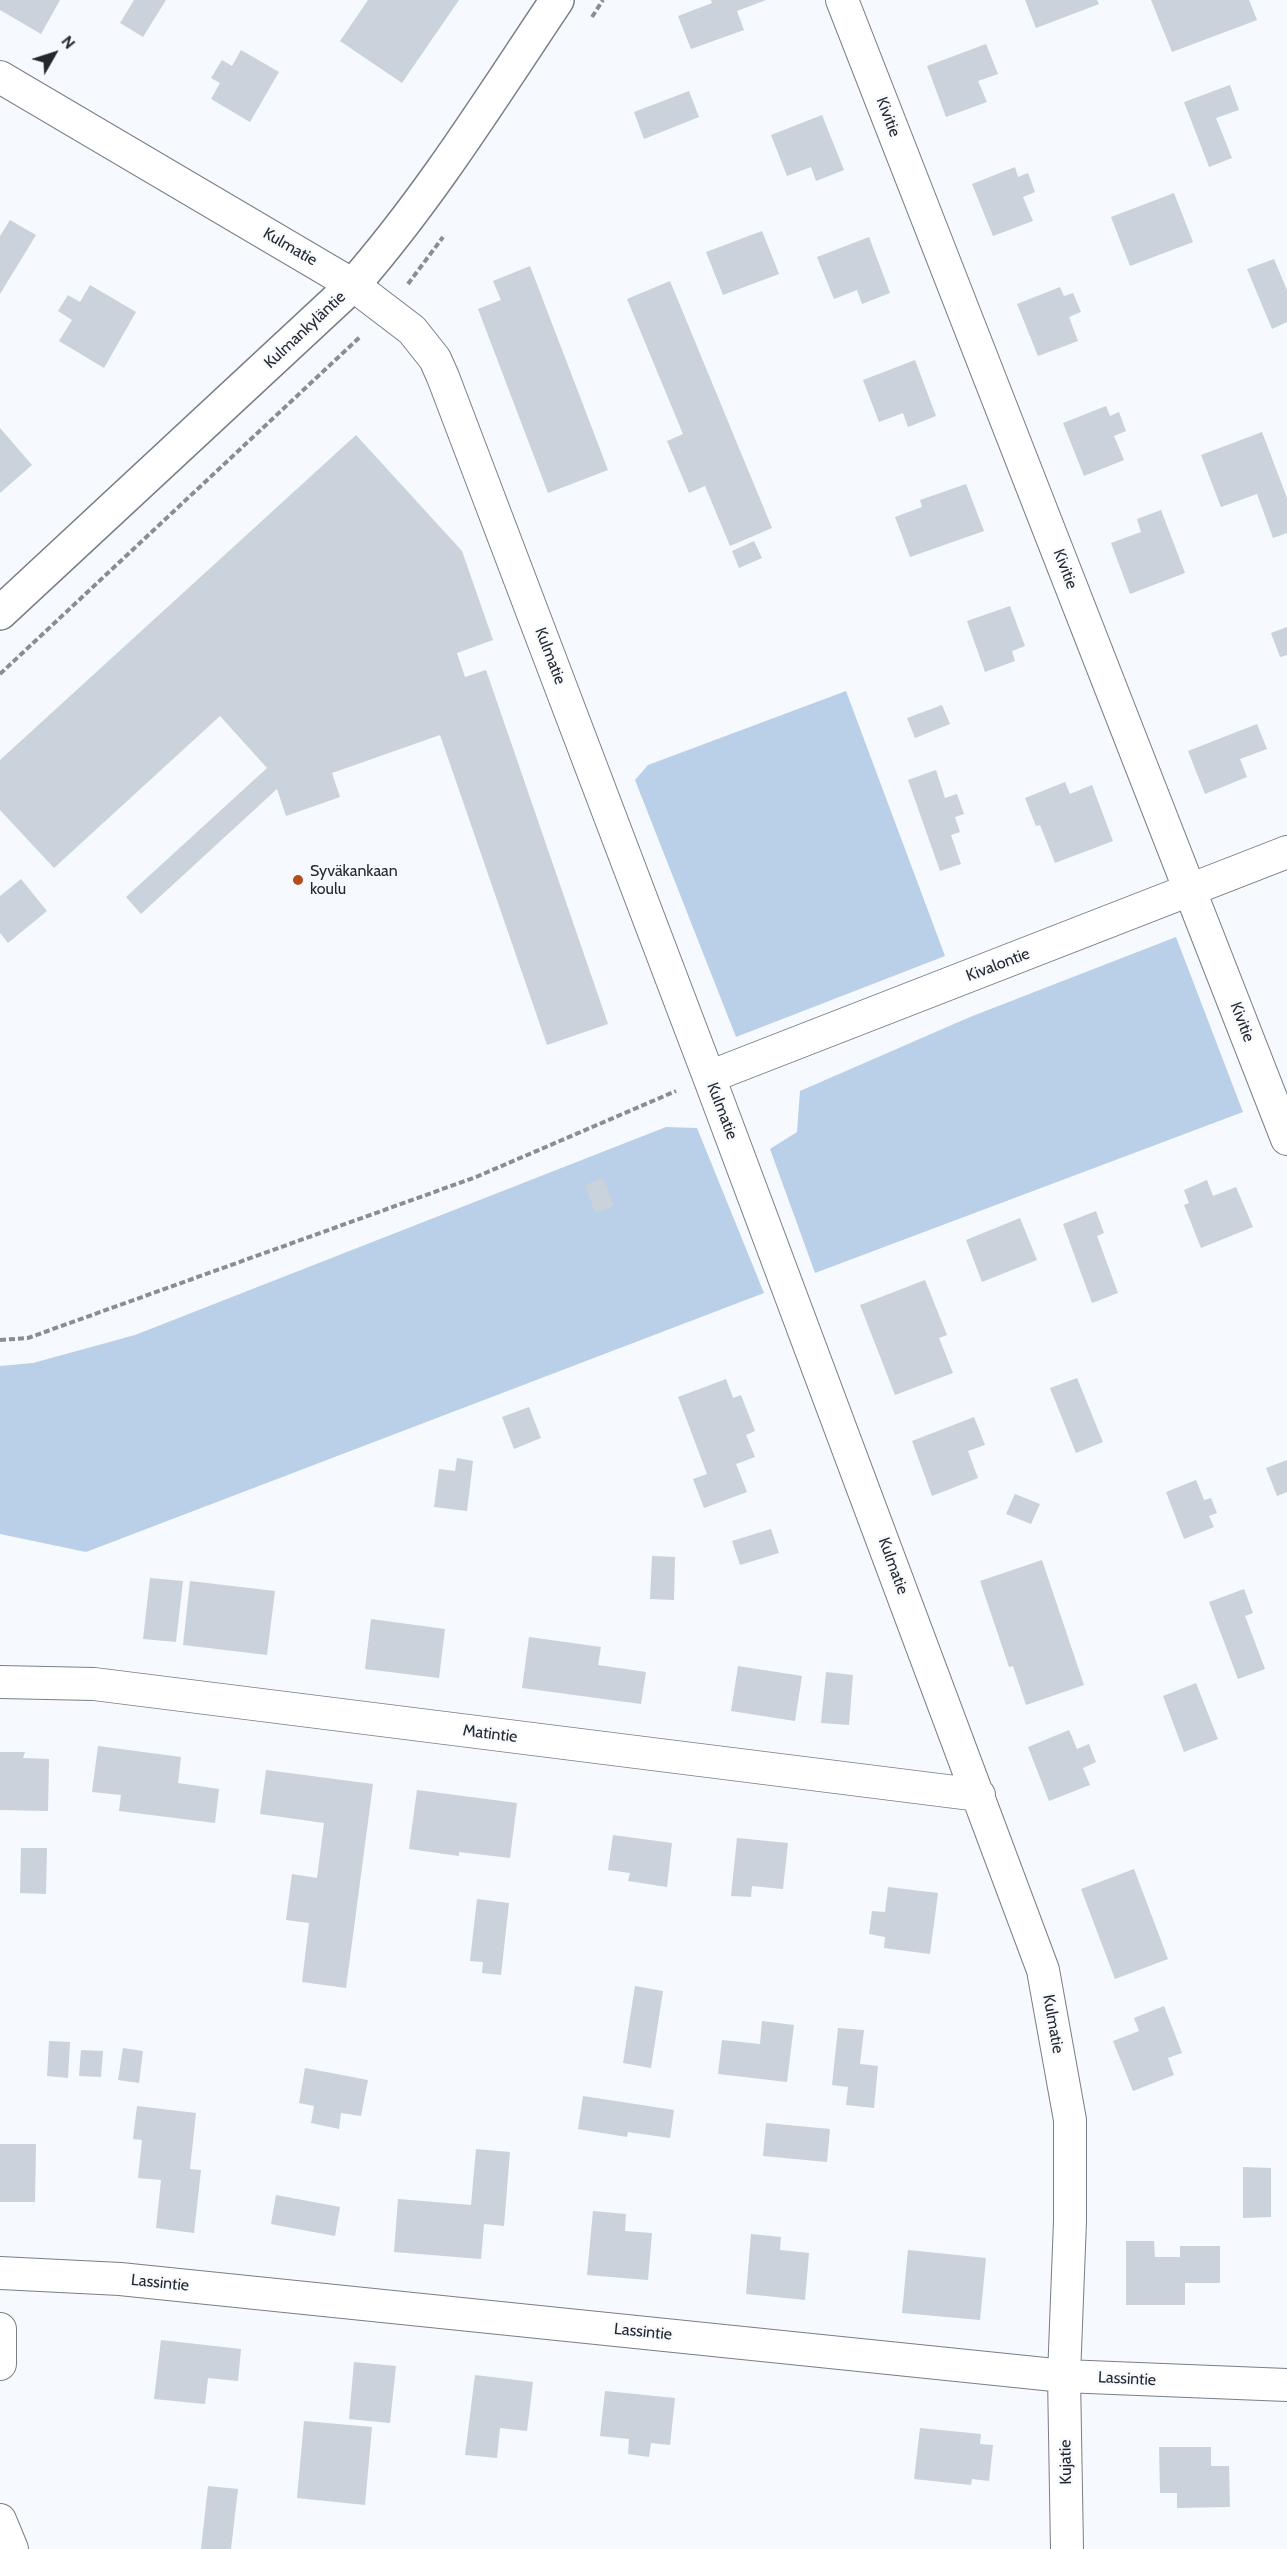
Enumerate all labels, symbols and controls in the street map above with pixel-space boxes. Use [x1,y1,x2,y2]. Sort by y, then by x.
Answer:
north arrow [24,24,84,84]
text: N [57,32,79,53]
street label: Kivitie [872,94,904,140]
street label: Kulmatie [259,224,321,270]
street label: Kulmankyläntie [260,288,350,372]
street label: Kivitie [1049,546,1081,592]
street label: Kulmatie [530,625,570,687]
place label: Syväkankaan koulu [310,861,398,899]
marker: Syväkankaan koulu [291,873,305,887]
street label: Kivalontie [963,944,1033,986]
street label: Kivitie [1226,999,1258,1045]
street label: Kulmatie [702,1080,742,1142]
street label: Kulmatie [874,1535,912,1597]
street label: Matintie [462,1721,518,1747]
street label: Kulmatie [1038,1993,1068,2055]
street label: Lassintie [130,2270,190,2296]
street label: Lassintie [613,2319,673,2345]
street label: Lassintie [1097,2368,1157,2390]
street label: Kujatie [1056,2439,1076,2485]

